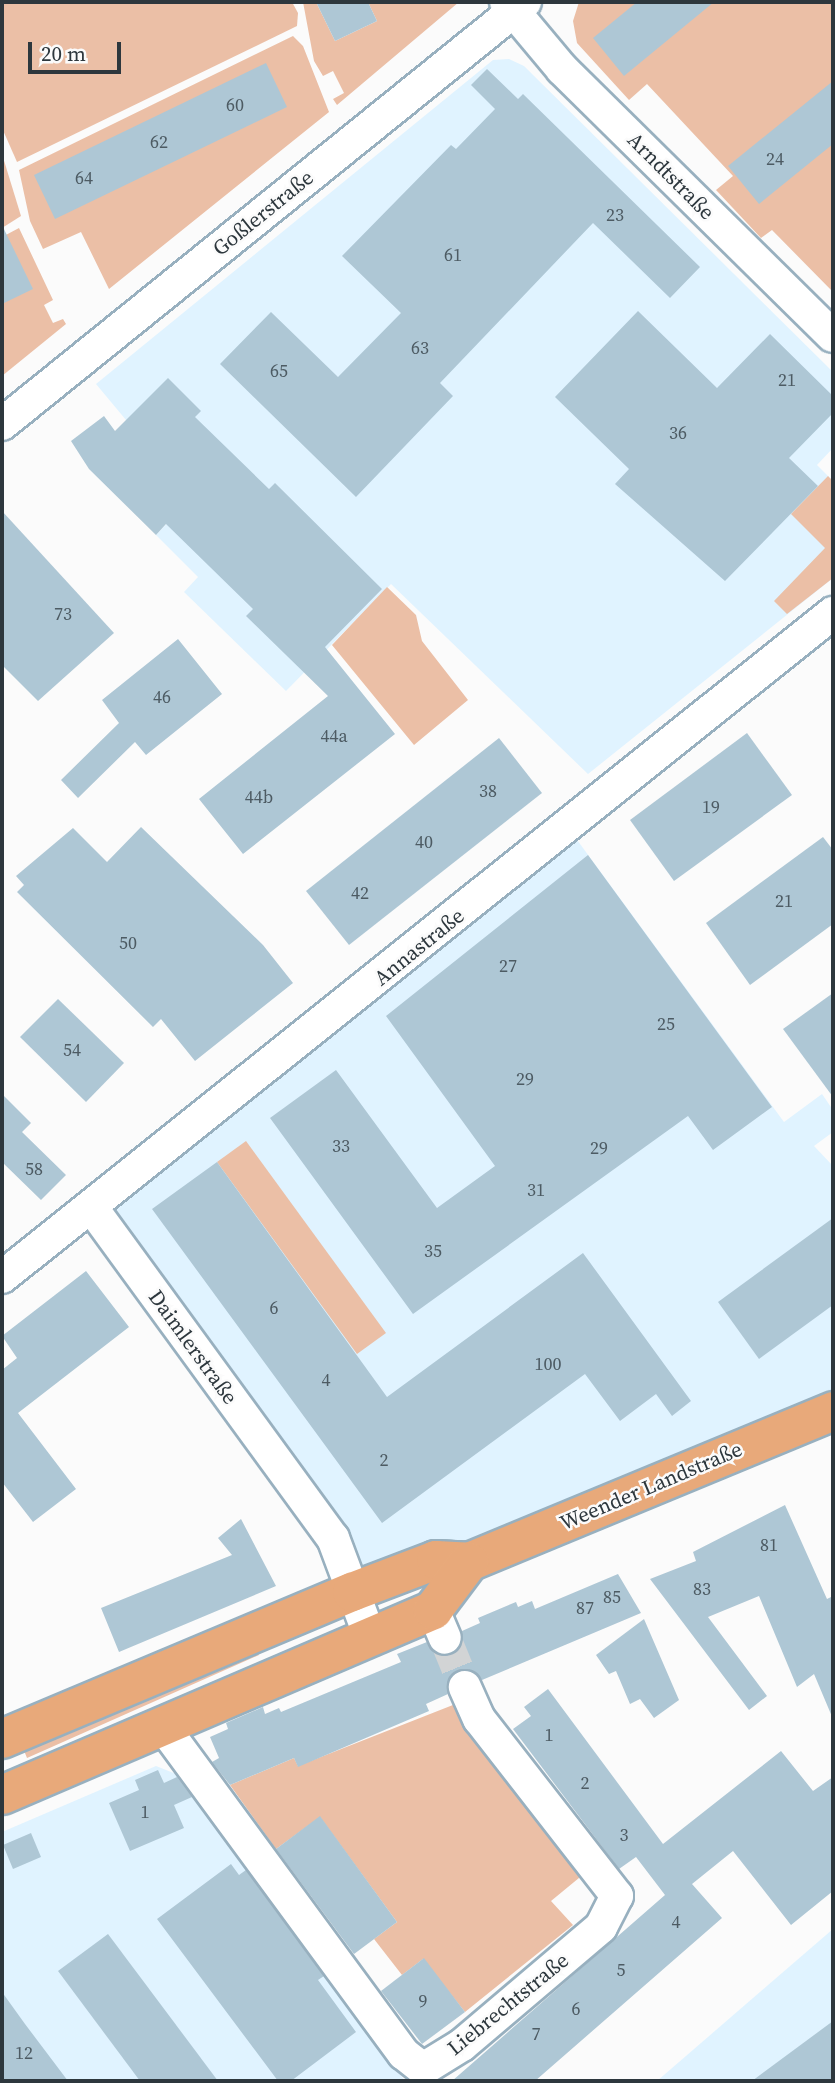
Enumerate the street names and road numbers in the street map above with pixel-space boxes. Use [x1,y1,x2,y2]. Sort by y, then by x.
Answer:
street label: Arndtstraße [622,127,720,225]
street label: Goßlerstraße [208,165,318,261]
street label: Annastraße [369,903,469,991]
street label: Daimlerstraße [143,1285,243,1409]
street label: Weender Landstraße [556,1436,746,1536]
street label: Liebrechtstraße [442,1947,574,2061]

